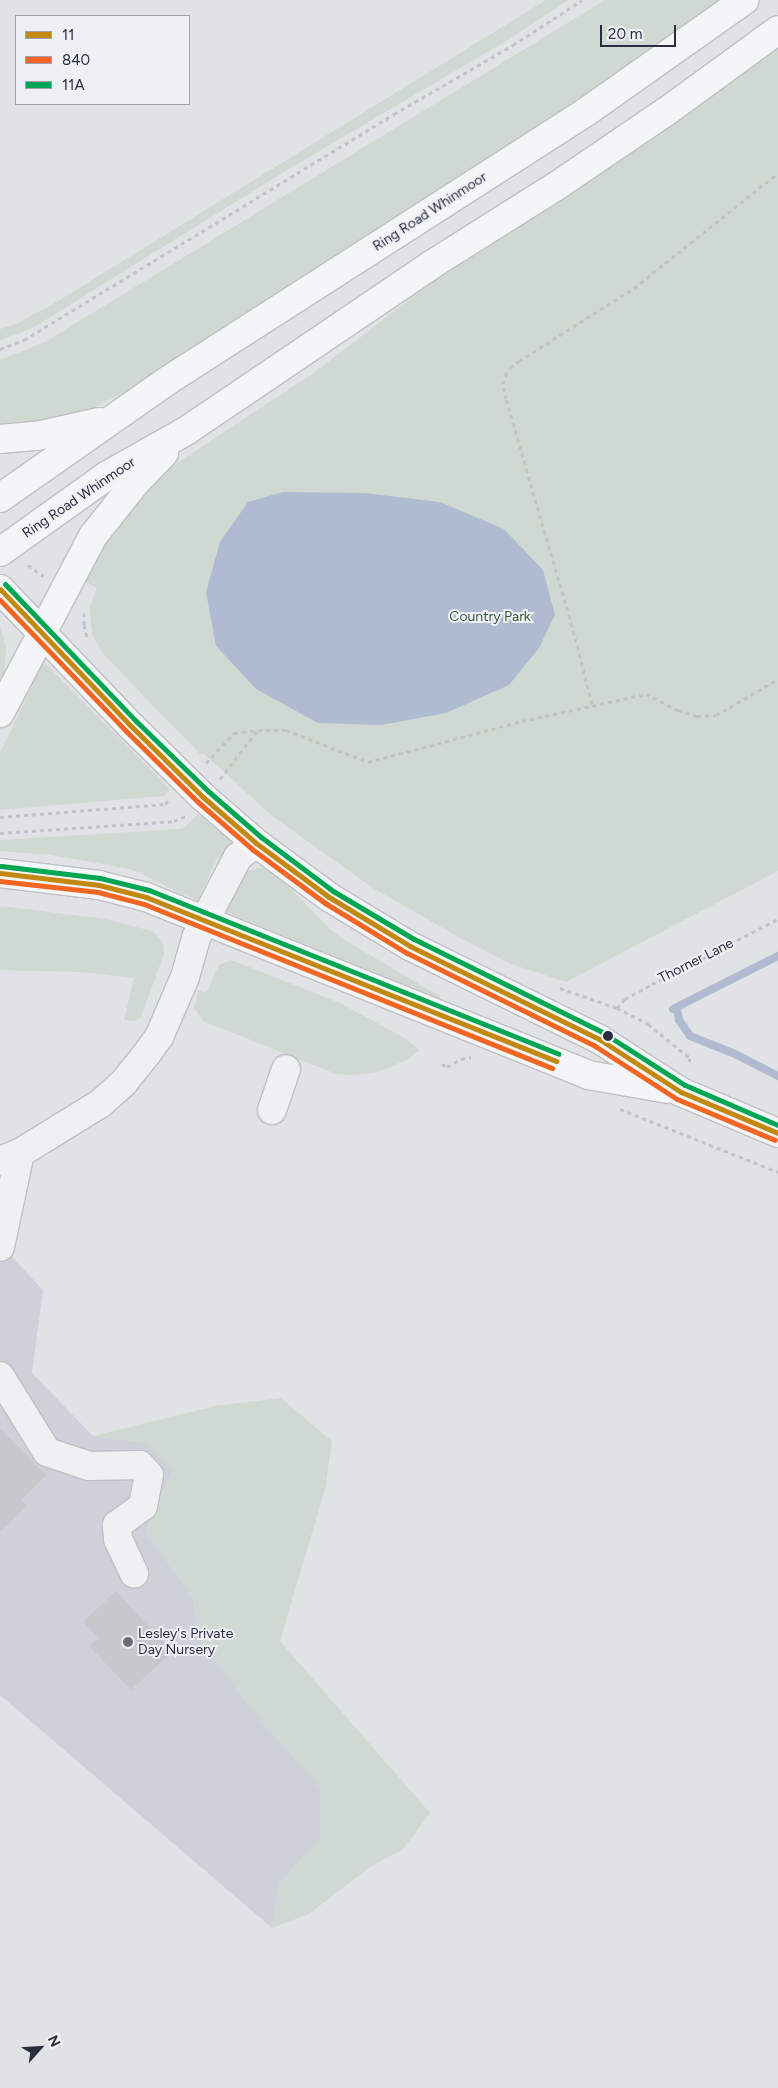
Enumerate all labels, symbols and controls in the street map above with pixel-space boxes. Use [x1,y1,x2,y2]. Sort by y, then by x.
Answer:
legend [15,15,190,105]
scale bar [603,15,679,47]
text: 20 m [608,25,642,43]
text: 11 [62,26,74,44]
text: 840 [62,51,90,69]
text: 11A [62,76,85,94]
street label: Ring Road Whinmoor [370,169,490,255]
street label: Ring Road Whinmoor [19,454,139,542]
park label: Country Park [449,609,531,625]
street label: Thorner Lane [656,935,736,987]
unlabelled marker [603,1031,613,1041]
place label: Lesley's Private Day Nursery [138,1626,233,1658]
marker: Lesley's Private Day Nursery [122,1636,134,1648]
north arrow [15,2023,65,2073]
text: N [44,2033,64,2050]

